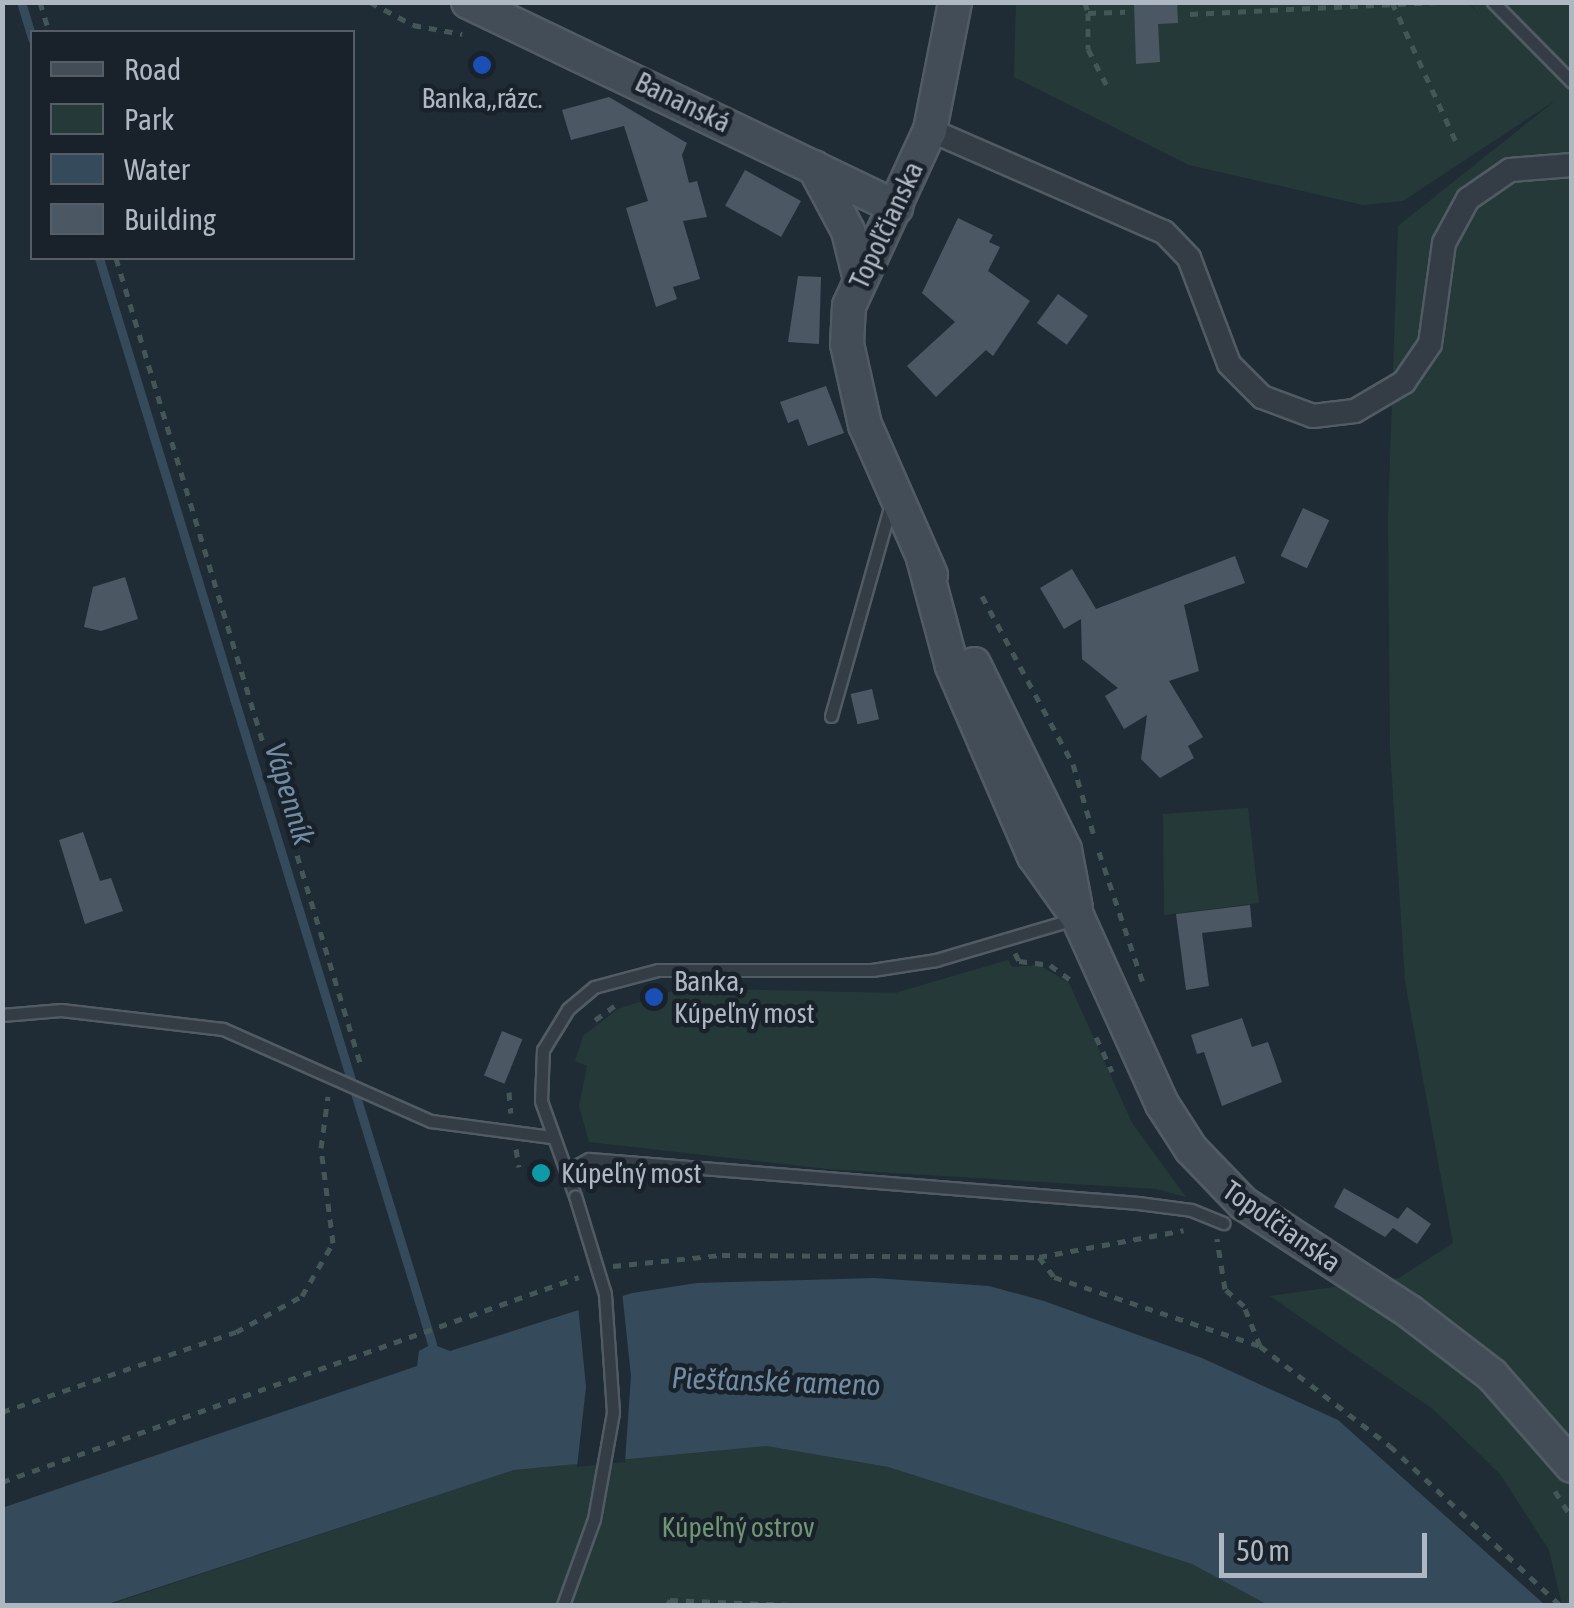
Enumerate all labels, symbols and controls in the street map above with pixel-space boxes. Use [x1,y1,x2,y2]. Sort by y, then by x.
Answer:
legend [30,30,355,260]
text: Road [124,52,181,86]
marker: Banka,,rázc. [471,54,493,76]
street label: Bananská [630,65,736,139]
place label: Banka,,rázc. [421,81,543,115]
text: Park [124,102,174,136]
text: Water [124,152,190,186]
street label: Topoľčianska [842,156,930,294]
text: Building [124,202,216,236]
water label: Vápenník [257,739,323,849]
place label: Banka, Kúpeľný most [674,964,815,1030]
marker: Banka, Kúpeľný most [643,986,665,1008]
place label: Kúpeľný most [561,1156,702,1190]
marker: Kúpeľný most [530,1162,552,1184]
street label: Topoľčianska [1217,1173,1347,1279]
water label: Piešťanské rameno [671,1359,881,1403]
park label: Kúpeľný ostrov [661,1510,815,1544]
scale bar [1224,1513,1432,1575]
text: 50 m [1236,1533,1290,1567]

